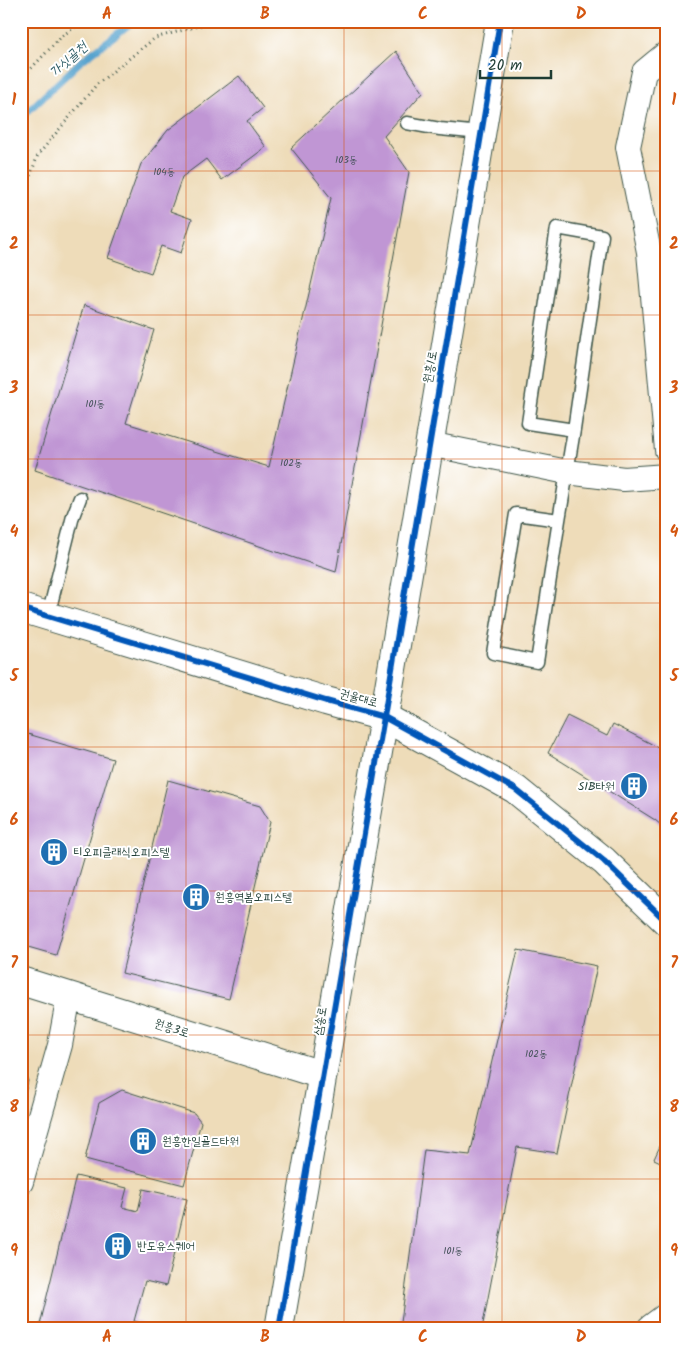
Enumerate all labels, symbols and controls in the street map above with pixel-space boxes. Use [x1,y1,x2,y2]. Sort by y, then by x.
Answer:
text: A [102,2,112,27]
text: B [260,2,270,27]
text: C [418,2,428,27]
text: D [576,2,587,27]
water label: 가싯골천 [45,35,94,83]
scale bar [480,48,552,80]
text: 20 m [488,54,522,78]
text: 1 [12,88,17,113]
text: 1 [672,88,677,113]
house number: 103동 [335,152,357,168]
house number: 104동 [153,164,175,180]
text: 2 [9,232,19,257]
text: 2 [669,232,679,257]
street label: 원흥1로 [418,349,443,385]
text: 3 [9,376,19,401]
text: 3 [669,376,679,401]
house number: 101동 [85,396,105,412]
house number: 102동 [280,455,302,471]
text: 4 [10,520,19,545]
text: 4 [670,520,679,545]
text: 5 [9,664,20,689]
text: 5 [669,664,680,689]
street label: 권율대로 [338,684,380,713]
building icon: SIB타워 [619,771,649,801]
place label: SIB타워 [578,777,615,796]
text: 6 [10,808,19,833]
text: 6 [670,808,679,833]
building icon: 티오피클래식오피스텔 [39,837,69,867]
place label: 티오피클래식오피스텔 [73,843,170,862]
building icon: 원흥역봄오피스텔 [181,882,211,912]
place label: 원흥역봄오피스텔 [215,888,293,907]
text: 7 [10,951,18,976]
text: 7 [670,951,678,976]
street label: 삼송로 [309,1005,332,1037]
street label: 원흥3로 [152,1014,192,1043]
house number: 102동 [525,1046,547,1062]
text: 8 [9,1095,19,1120]
text: 8 [669,1095,679,1120]
building icon: 원흥한일골드타워 [128,1126,158,1156]
place label: 원흥한일골드타워 [162,1132,239,1151]
building icon: 반도유스퀘어 [103,1231,133,1261]
place label: 반도유스퀘어 [137,1237,195,1256]
text: 9 [10,1239,18,1264]
text: 9 [670,1239,678,1264]
house number: 101동 [443,1243,463,1259]
text: A [102,1325,112,1350]
text: B [260,1325,270,1350]
text: C [418,1325,428,1350]
text: D [576,1325,587,1350]

